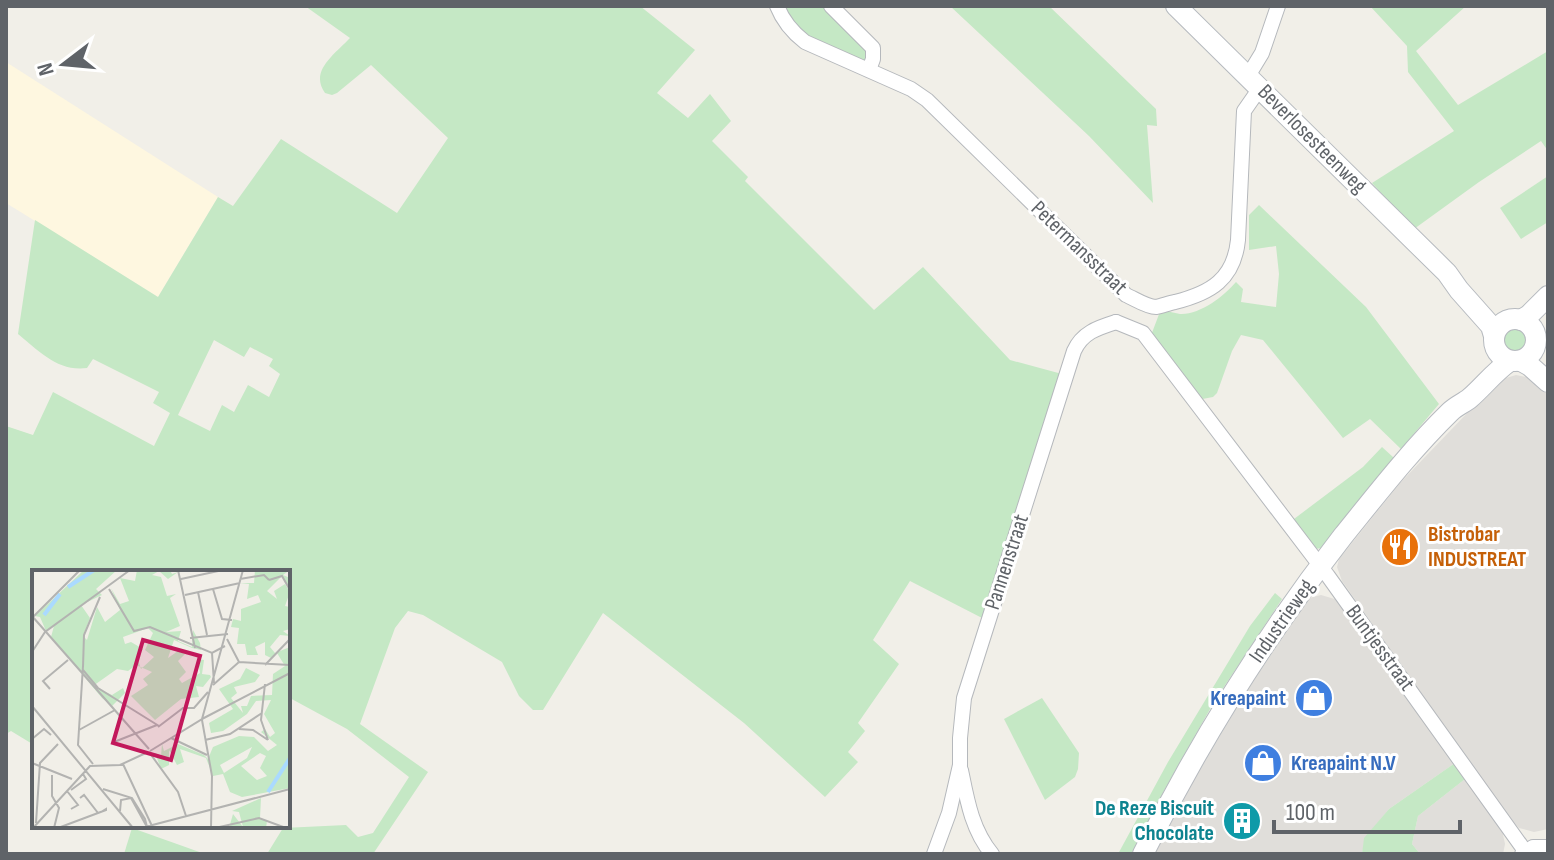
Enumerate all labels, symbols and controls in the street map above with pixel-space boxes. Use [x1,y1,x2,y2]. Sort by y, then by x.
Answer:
north arrow [24,24,104,104]
text: N [32,60,61,78]
street label: Beverlosesteenweg [1252,79,1372,199]
street label: Petermansstraat [1025,195,1133,301]
street label: Pannenstraat [979,511,1035,613]
place label: Bistrobar INDUSTREAT [1428,521,1527,573]
restaurant icon: Bistrobar INDUSTREAT [1379,526,1421,568]
inset map [32,570,290,828]
street label: Industrieweg [1243,574,1321,668]
street label: Buntjesstraat [1340,600,1420,697]
shop icon: Kreapaint [1293,677,1335,719]
place label: Kreapaint [1210,685,1286,712]
shop icon: Kreapaint N.V [1242,742,1284,784]
place label: Kreapaint N.V [1291,750,1396,777]
scale bar [1274,784,1460,834]
place label: De Reze Biscuit Chocolate [1095,795,1214,847]
text: 100 m [1286,798,1335,827]
building icon: De Reze Biscuit Chocolate [1221,800,1263,842]

